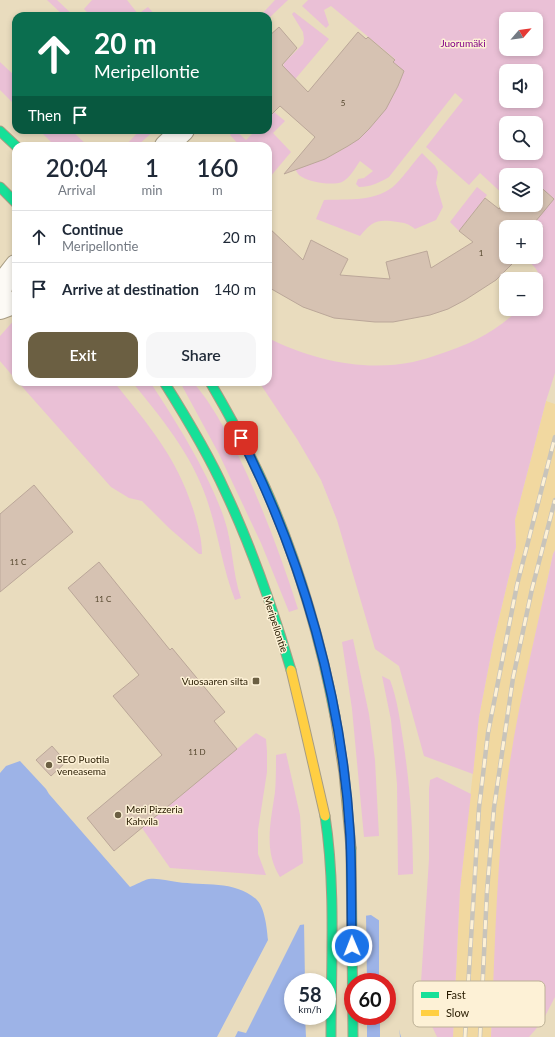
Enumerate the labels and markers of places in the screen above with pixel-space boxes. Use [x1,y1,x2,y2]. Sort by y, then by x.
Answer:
pin [224,421,258,455]
place label: Vuosaaren silta [182,675,248,687]
marker: Vuosaaren silta [251,676,261,686]
place label: SEO Puotila veneasema [57,753,109,777]
marker: SEO Puotila veneasema [44,760,54,770]
place label: Meri Pizzeria Kahvila [126,803,183,827]
marker: Meri Pizzeria Kahvila [113,810,123,820]

